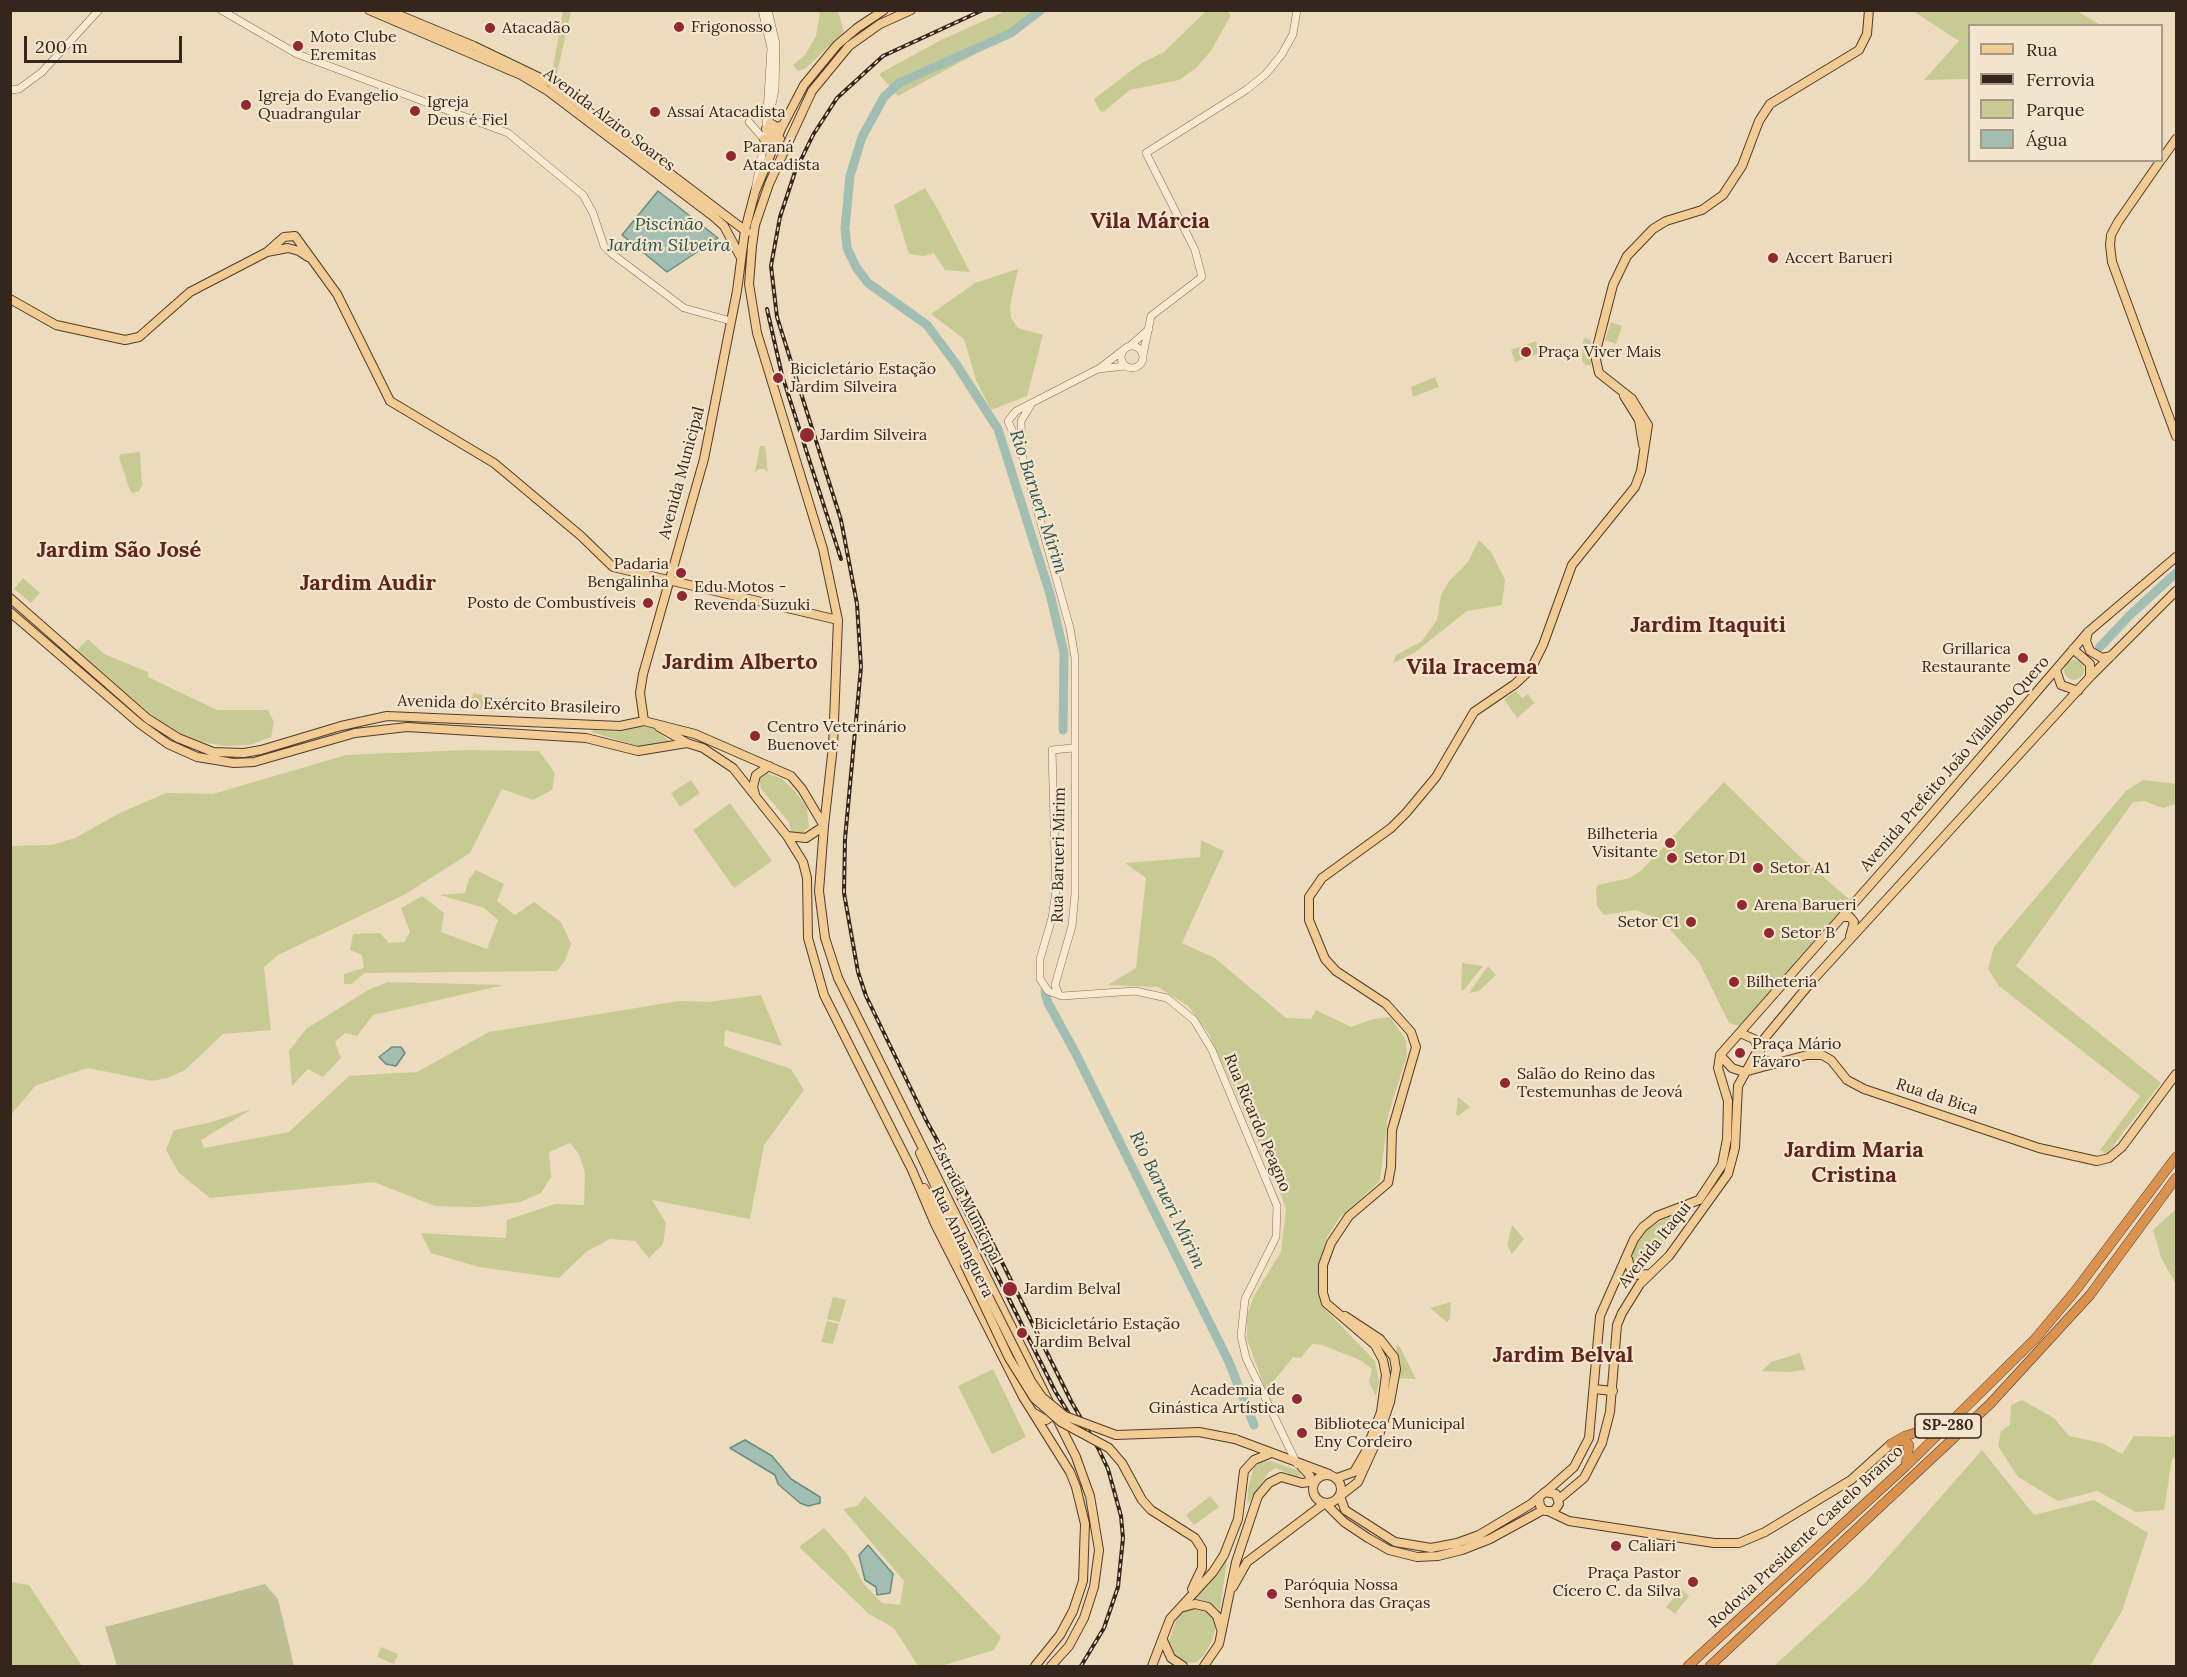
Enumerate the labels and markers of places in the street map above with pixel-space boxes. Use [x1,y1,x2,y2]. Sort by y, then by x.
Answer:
place label: Frigonosso [691,17,772,37]
place label: Atacadão [502,18,570,38]
marker: Frigonosso [672,20,686,34]
marker: Atacadão [483,21,497,35]
place label: Moto Clube Eremitas [310,27,397,65]
marker: Moto Clube Eremitas [291,39,305,53]
place label: Igreja do Evangelio Quadrangular [258,86,399,124]
place label: Igreja Deus é Fiel [427,92,508,130]
marker: Igreja do Evangelio Quadrangular [239,98,253,112]
place label: Assaí Atacadista [667,102,786,122]
marker: Igreja Deus é Fiel [408,104,422,118]
marker: Assaí Atacadista [648,105,662,119]
place label: Paraná Atacadista [743,137,820,175]
marker: Paraná Atacadista [724,149,738,163]
place label: Accert Barueri [1785,248,1893,268]
marker: Accert Barueri [1766,251,1780,265]
place label: Praça Viver Mais [1538,342,1661,362]
marker: Praça Viver Mais [1519,345,1533,359]
place label: Bicicletário Estação Jardim Silveira [790,359,936,397]
marker: Bicicletário Estação Jardim Silveira [771,371,785,385]
place label: Jardim Silveira [820,425,927,445]
marker: Jardim Silveira [798,426,816,444]
place label: Padaria Bengalinha [587,554,669,592]
marker: Padaria Bengalinha [674,566,688,580]
place label: Edu Motos - Revenda Suzuki [694,577,810,615]
marker: Edu Motos - Revenda Suzuki [675,589,689,603]
place label: Posto de Combustíveis [467,593,636,613]
marker: Posto de Combustíveis [641,596,655,610]
place label: Grillarica Restaurante [1922,639,2011,677]
marker: Grillarica Restaurante [2016,651,2030,665]
place label: Centro Veterinário Buenovet [767,717,906,755]
marker: Centro Veterinário Buenovet [748,729,762,743]
place label: Bilheteria Visitante [1587,824,1658,862]
marker: Bilheteria Visitante [1663,836,1677,850]
place label: Setor D1 [1684,848,1746,868]
marker: Setor D1 [1665,851,1679,865]
place label: Setor A1 [1770,858,1830,878]
marker: Setor A1 [1751,861,1765,875]
place label: Arena Barueri [1754,895,1856,915]
marker: Arena Barueri [1735,898,1749,912]
place label: Setor C1 [1618,912,1679,932]
marker: Setor C1 [1684,915,1698,929]
place label: Setor B [1781,923,1835,943]
marker: Setor B [1762,926,1776,940]
place label: Bilheteria [1746,972,1817,992]
marker: Bilheteria [1727,975,1741,989]
place label: Praça Mário Fávaro [1752,1034,1841,1072]
marker: Praça Mário Fávaro [1733,1046,1747,1060]
place label: Salão do Reino das Testemunhas de Jeová [1517,1064,1683,1102]
marker: Salão do Reino das Testemunhas de Jeová [1498,1076,1512,1090]
place label: Jardim Belval [1024,1279,1121,1299]
marker: Jardim Belval [1001,1280,1019,1298]
place label: Bicicletário Estação Jardim Belval [1034,1314,1180,1352]
marker: Bicicletário Estação Jardim Belval [1015,1326,1029,1340]
place label: Academia de Ginástica Artística [1149,1380,1285,1418]
marker: Academia de Ginástica Artística [1290,1392,1304,1406]
place label: Biblioteca Municipal Eny Cordeiro [1314,1414,1465,1452]
marker: Biblioteca Municipal Eny Cordeiro [1295,1426,1309,1440]
place label: Caliari [1628,1536,1676,1556]
marker: Caliari [1609,1539,1623,1553]
place label: Praça Pastor Cícero C. da Silva [1553,1563,1681,1601]
place label: Paróquia Nossa Senhora das Graças [1284,1575,1431,1613]
marker: Praça Pastor Cícero C. da Silva [1686,1575,1700,1589]
marker: Paróquia Nossa Senhora das Graças [1265,1587,1279,1601]

